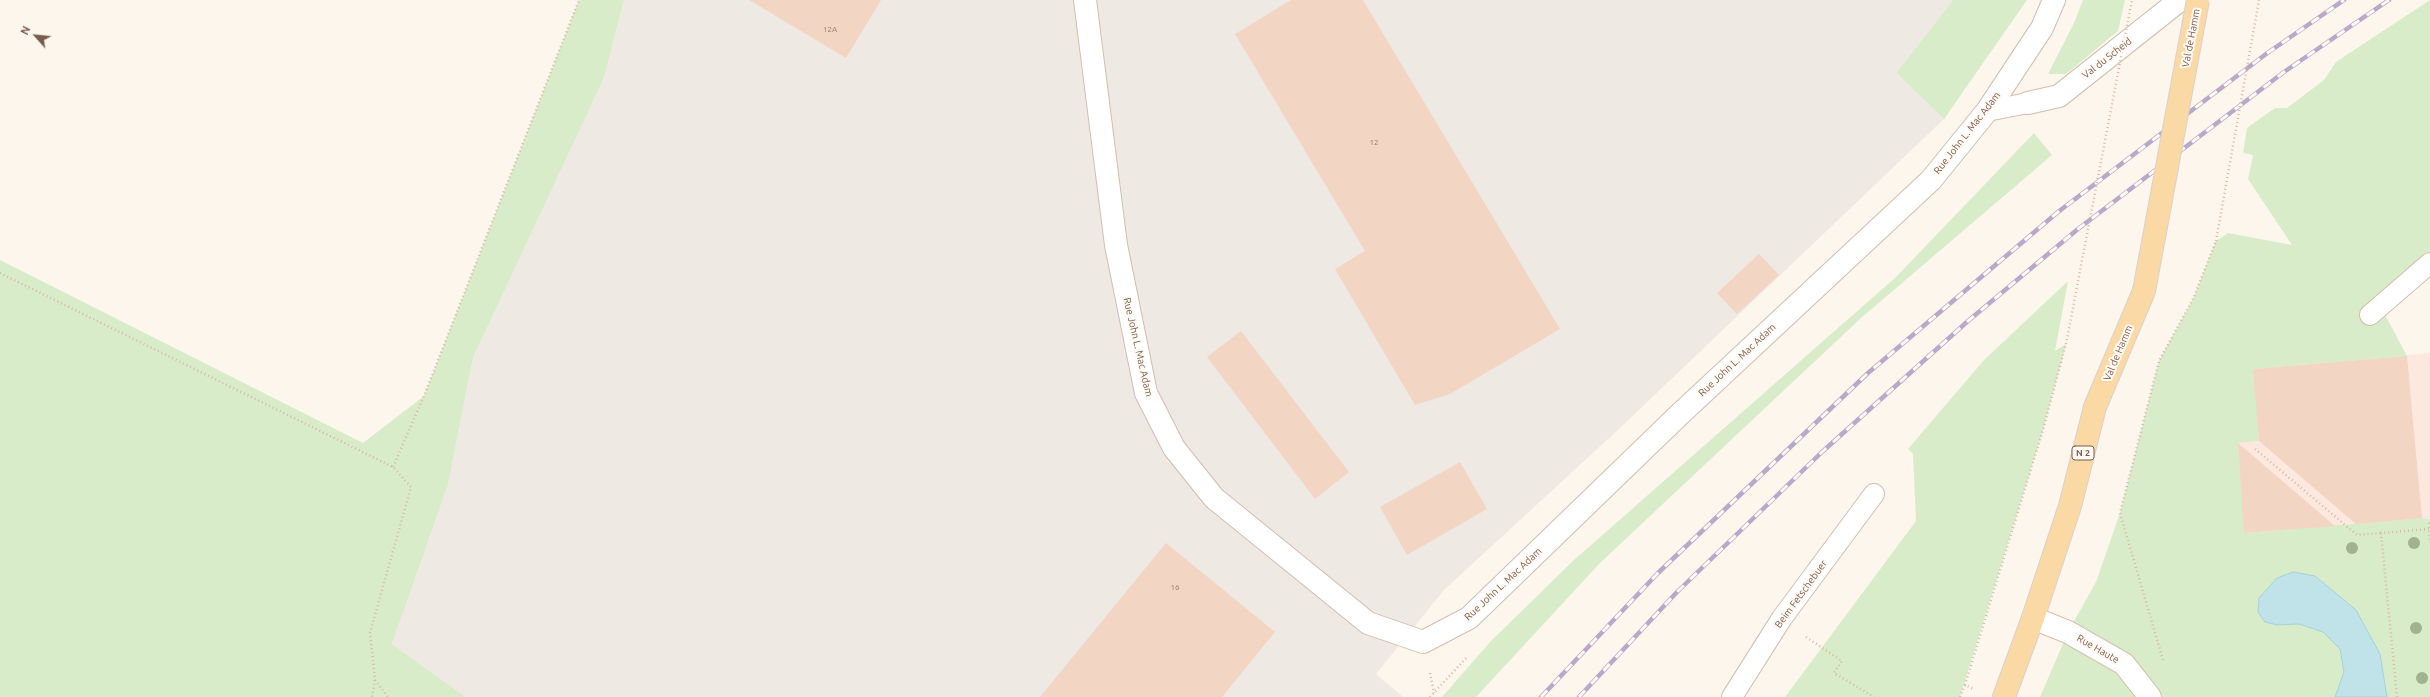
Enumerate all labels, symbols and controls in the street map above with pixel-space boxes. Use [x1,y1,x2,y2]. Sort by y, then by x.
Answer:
street label: Val de Hamm [2179,8,2203,68]
north arrow [16,16,56,56]
text: N [18,24,33,37]
house number: 12A [823,24,837,34]
street label: Val du Scheid [2080,35,2134,81]
street label: Rue John L. Mac Adam [1931,89,2003,177]
house number: 12 [1369,137,1379,147]
street label: Rue John L. Mac Adam [1121,296,1155,398]
street label: Rue John L. Mac Adam [1696,321,1778,399]
street label: Val de Hamm [2101,323,2135,383]
road number: N 2 [2072,446,2094,460]
street label: Rue John L. Mac Adam [1462,545,1544,623]
street label: Beim Fetschebuer [1772,558,1830,630]
house number: 16 [1170,582,1180,592]
street label: Rue Haute [2075,632,2121,666]

